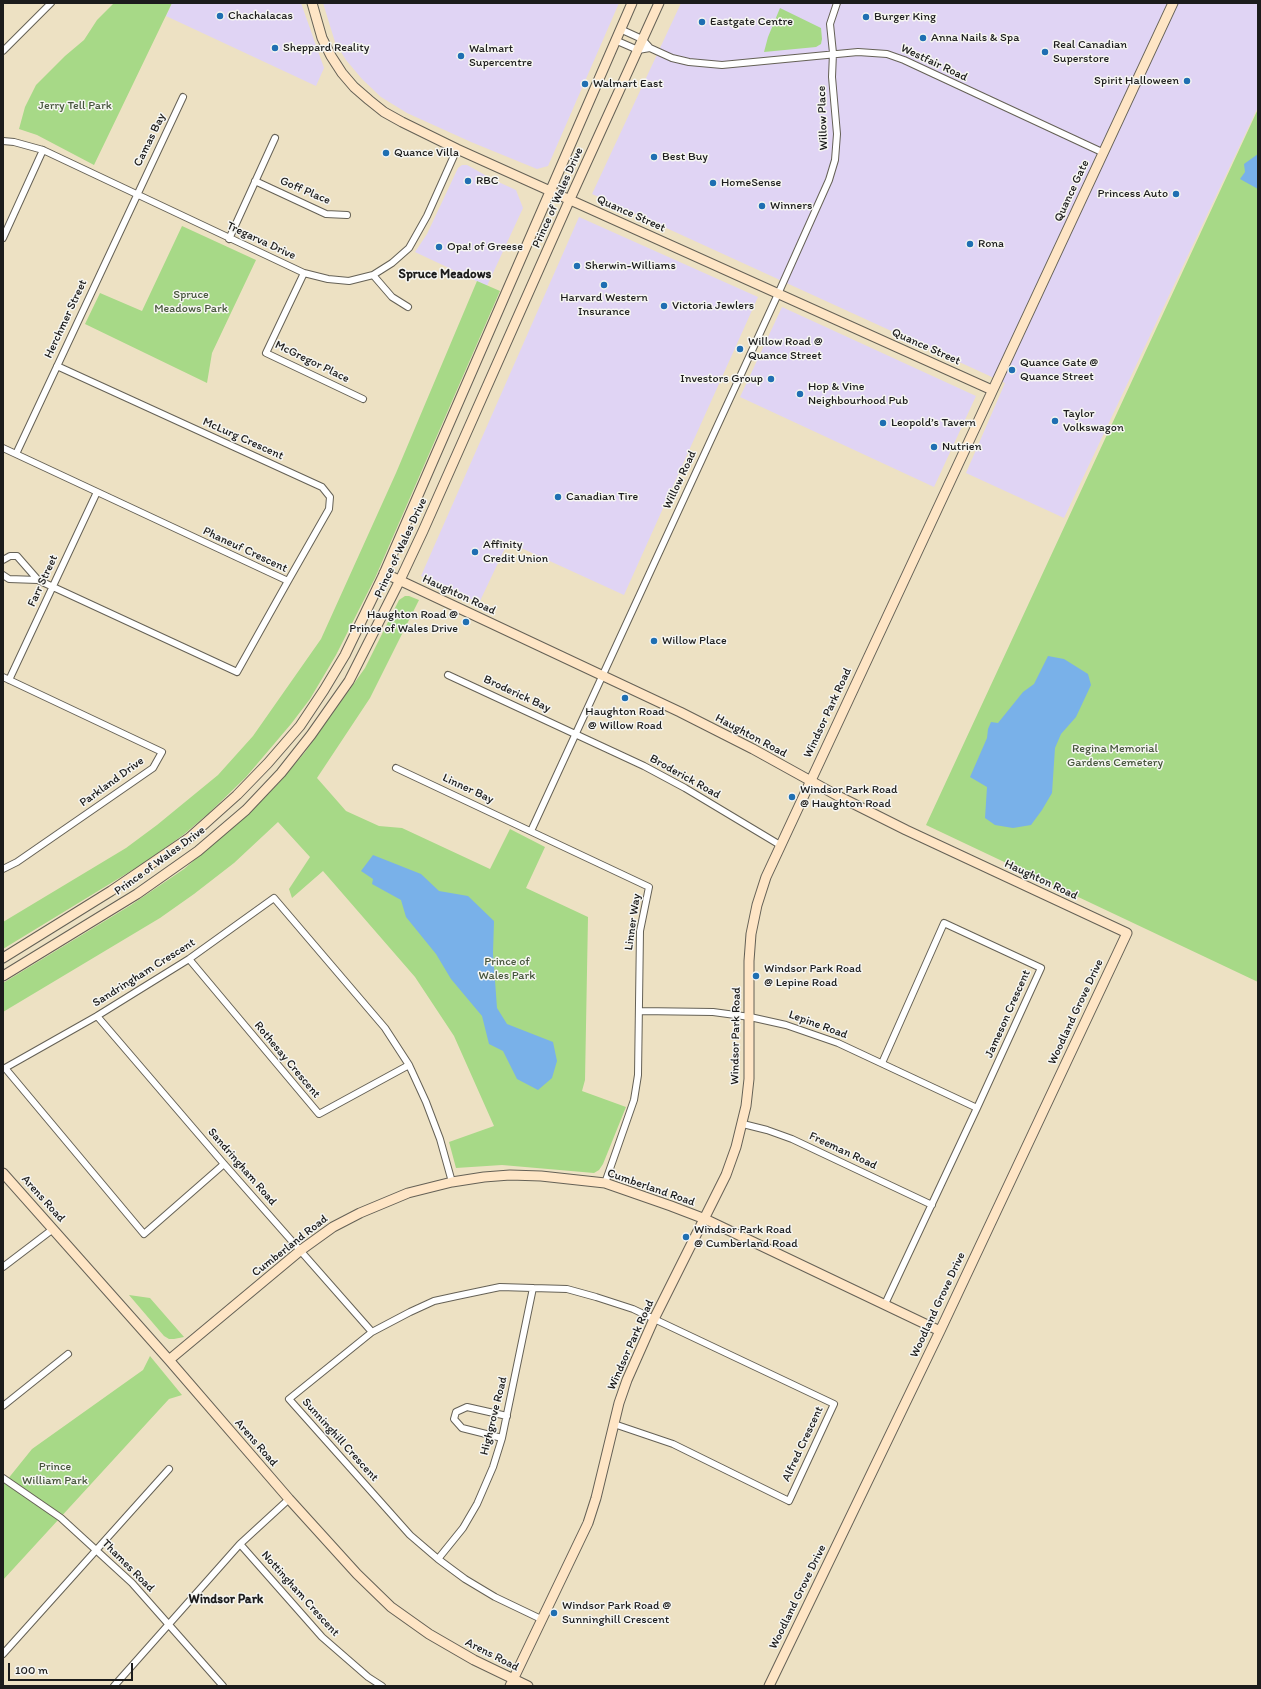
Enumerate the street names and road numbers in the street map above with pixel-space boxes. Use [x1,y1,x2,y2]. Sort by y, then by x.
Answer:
street label: Westfair Road [898,41,970,85]
street label: Willow Place [815,85,831,151]
street label: Camas Bay [131,111,169,169]
street label: Prince of Wales Drive [529,145,587,251]
street label: Quance Gate [1051,158,1093,224]
street label: Goff Place [278,174,332,208]
street label: Quance Street [594,192,668,236]
street label: Tregarva Drive [224,219,298,263]
street label: Herchmer Street [41,277,91,361]
street label: Quance Street [889,325,963,369]
street label: McGregor Place [272,338,352,386]
street label: McLurg Crescent [200,415,286,463]
street label: Willow Road [660,448,700,512]
street label: Prince of Wales Drive [372,496,430,600]
street label: Phaneuf Crescent [200,524,290,576]
street label: Farr Street [25,553,61,609]
street label: Haughton Road [420,572,498,618]
street label: Windsor Park Road [801,666,855,760]
street label: Broderick Bay [481,672,553,716]
street label: Haughton Road [713,711,789,761]
street label: Broderick Road [647,752,723,802]
street label: Parkland Drive [77,754,147,810]
street label: Linner Bay [440,771,496,807]
street label: Prince of Wales Drive [112,823,208,899]
street label: Haughton Road [1002,857,1080,903]
street label: Linner Way [622,893,644,951]
street label: Sandringham Crescent [90,936,198,1010]
street label: Woodland Grove Drive [1045,957,1107,1067]
street label: Jameson Crescent [982,968,1034,1060]
street label: Windsor Park Road [728,987,744,1085]
street label: Lepine Road [786,1008,850,1042]
street label: Rothesay Crescent [251,1019,323,1101]
street label: Sandringham Road [204,1125,280,1209]
street label: Freeman Road [807,1129,879,1173]
street label: Cumberland Road [605,1166,697,1210]
street label: Arens Road [18,1172,68,1226]
street label: Cumberland Road [249,1212,331,1280]
street label: Woodland Grove Drive [907,1250,969,1360]
street label: Windsor Park Road [605,1297,657,1393]
street label: Highgrove Road [477,1375,511,1457]
street label: Sunninghill Crescent [299,1395,381,1485]
street label: Alfred Crescent [779,1404,827,1484]
street label: Arens Road [231,1416,281,1470]
street label: Thames Road [99,1537,157,1595]
street label: Woodland Grove Drive [766,1542,830,1652]
street label: Nottingham Crescent [258,1548,342,1640]
street label: Arens Road [463,1635,521,1675]

